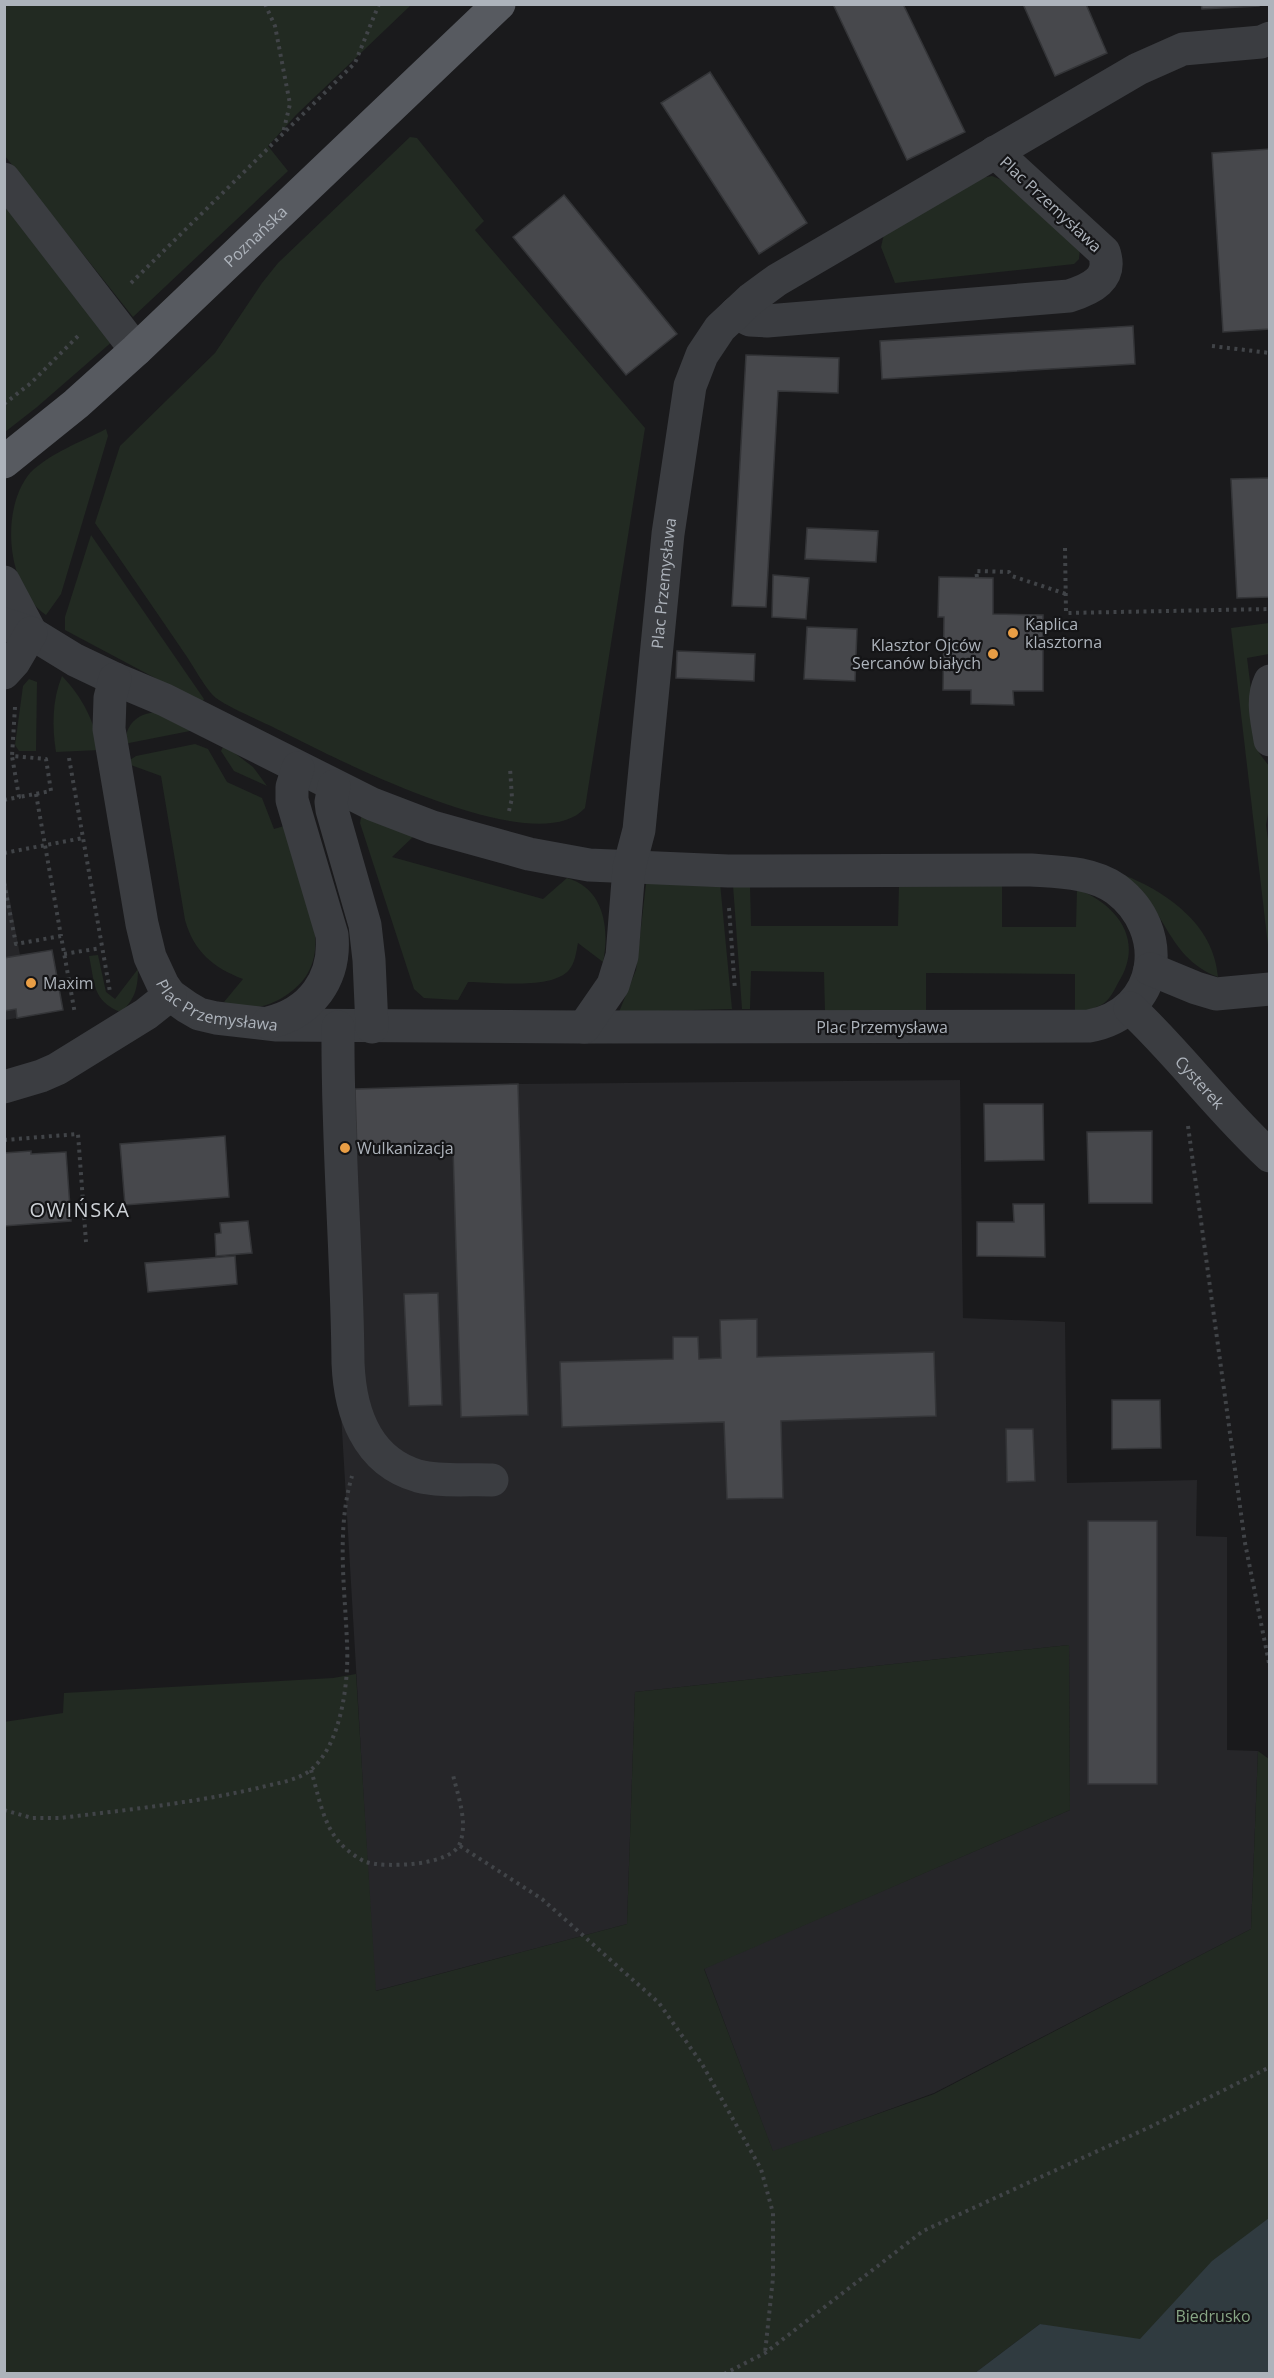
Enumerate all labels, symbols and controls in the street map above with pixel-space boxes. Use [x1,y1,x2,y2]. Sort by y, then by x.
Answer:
street label: Plac Przemysława [995,151,1107,257]
street label: Poznańska [219,201,292,272]
street label: Plac Przemysława [646,516,681,650]
place label: Kaplica klasztorna [1025,613,1102,653]
marker: Kaplica klasztorna [1006,626,1020,640]
place label: Klasztor Ojców Sercanów białych [852,634,982,674]
marker: Klasztor Ojców Sercanów białych [986,647,1000,661]
place label: Maxim [43,972,94,994]
marker: Maxim [24,976,38,990]
street label: Plac Przemysława [151,976,279,1036]
street label: Plac Przemysława [816,1016,948,1038]
street label: Cysterek [1170,1051,1230,1114]
place label: Wulkanizacja [357,1137,454,1159]
marker: Wulkanizacja [338,1141,352,1155]
district label: OWIŃSKA [29,1196,131,1223]
park label: Biedrusko [1175,2305,1251,2327]

